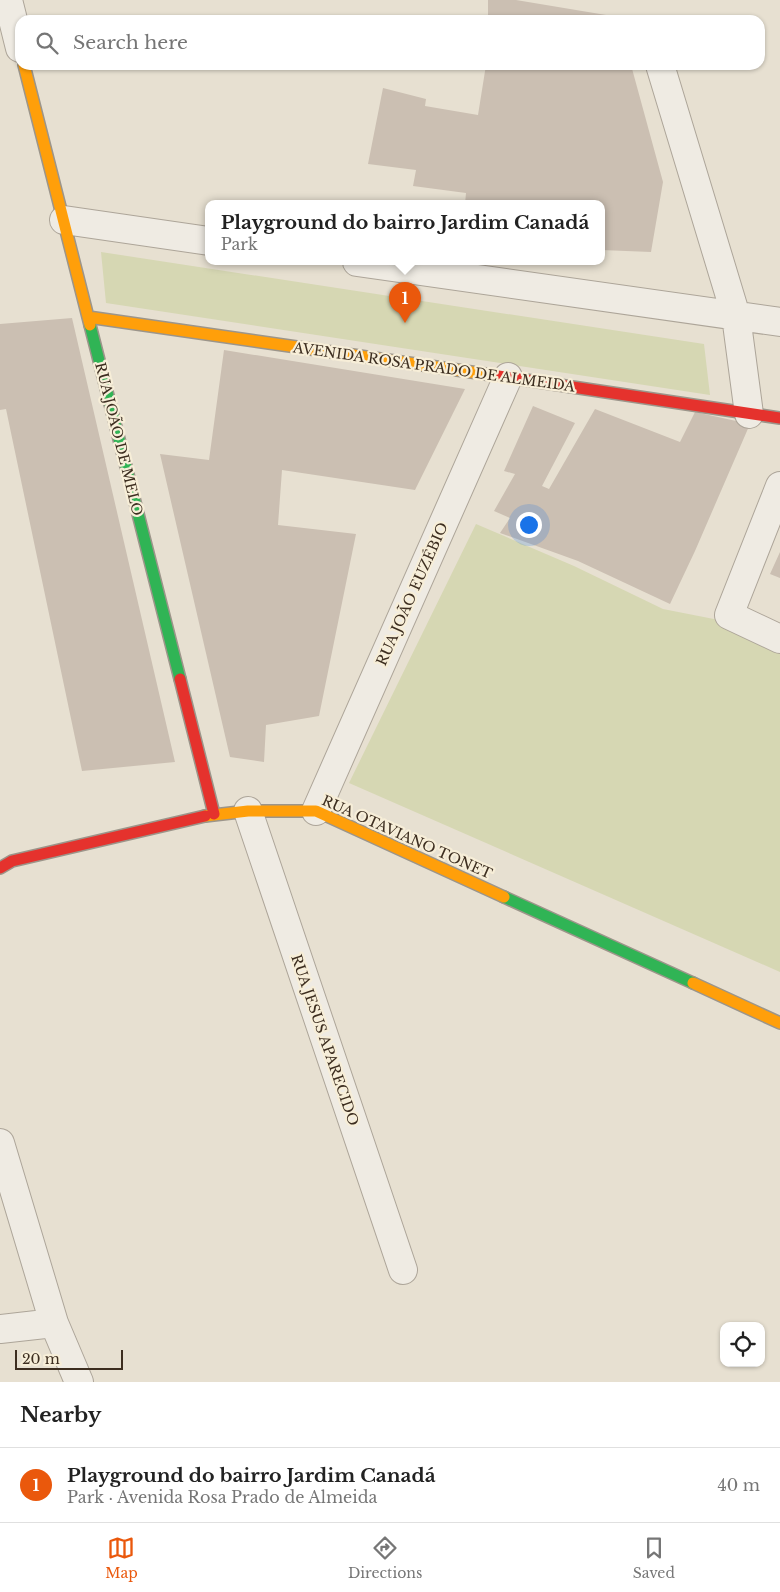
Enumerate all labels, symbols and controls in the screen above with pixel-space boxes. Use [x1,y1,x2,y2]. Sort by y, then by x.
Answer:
search box [15,15,765,70]
icon: search [33,29,61,57]
text: Search here [73,31,188,54]
popup [205,200,605,265]
text: Playground do bairro Jardim Canadá [221,211,589,234]
text: Park [221,234,258,254]
pin: 1 [389,282,421,323]
street label: AVENIDA ROSA PRADO DE ALMEIDA [291,338,576,396]
street label: RUA JOÃO DE MELO [91,360,147,518]
your location [516,512,542,538]
street label: RUA JOÃO EUZÉBIO [372,520,452,668]
street label: RUA OTAVIANO TONET [319,791,495,883]
street label: RUA JESUS APARECIDO [287,952,363,1128]
map controls [720,1322,765,1367]
button: locate [720,1322,765,1367]
scale bar [15,1347,122,1370]
text: 20 m [22,1350,60,1368]
text: Nearby [20,1402,101,1428]
text: Playground do bairro Jardim Canadá [67,1464,436,1487]
text: 1 [33,1475,39,1495]
text: 40 m [717,1475,760,1495]
text: Park · Avenida Rosa Prado de Almeida [67,1487,377,1507]
tab: Map [105,1534,138,1582]
tab: Directions [348,1534,422,1582]
tab: Saved [633,1534,675,1582]

